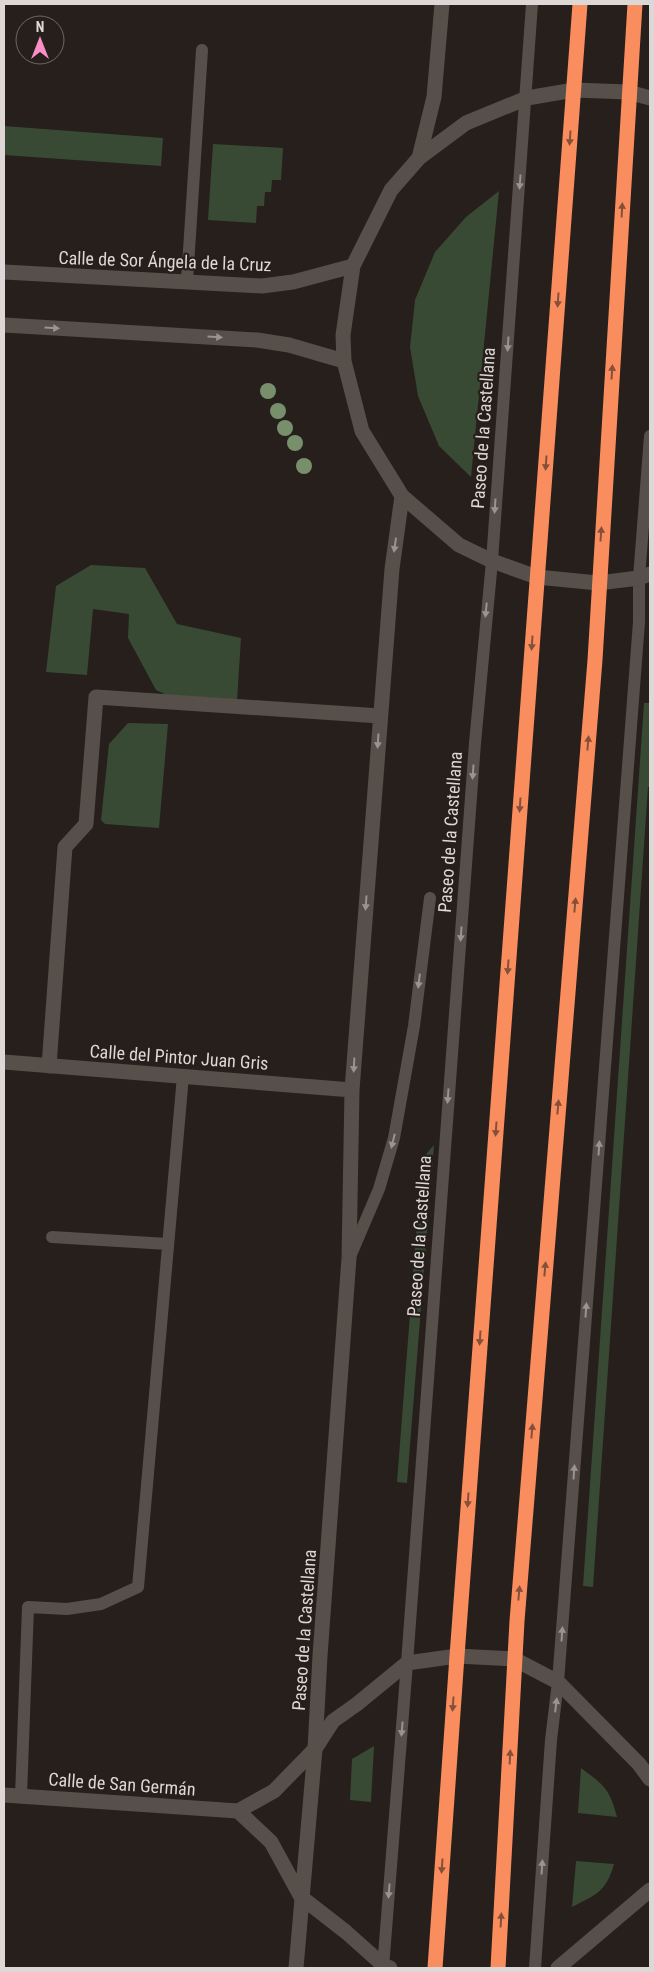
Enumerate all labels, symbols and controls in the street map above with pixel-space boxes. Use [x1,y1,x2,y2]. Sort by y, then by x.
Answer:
north arrow [15,15,65,65]
text: N [36,19,44,35]
one-way arrow [566,131,574,147]
one-way arrow [516,174,524,190]
one-way arrow [618,202,626,218]
street label: Calle de Sor Ángela de la Cruz [58,247,272,275]
one-way arrow [553,293,561,309]
one-way arrow [45,325,61,333]
one-way arrow [207,333,223,341]
one-way arrow [503,336,511,352]
street label: Paseo de la Castellana [467,347,499,509]
one-way arrow [608,364,616,380]
one-way arrow [541,455,549,471]
one-way arrow [491,498,499,514]
one-way arrow [598,526,606,542]
one-way arrow [391,537,399,553]
one-way arrow [482,602,490,618]
one-way arrow [528,636,536,652]
one-way arrow [374,734,382,750]
one-way arrow [584,735,592,751]
street label: Paseo de la Castellana [434,751,466,913]
one-way arrow [469,764,477,780]
one-way arrow [516,798,524,814]
one-way arrow [362,896,370,912]
one-way arrow [571,897,579,913]
one-way arrow [456,926,464,942]
one-way arrow [503,960,511,976]
one-way arrow [415,973,423,989]
street label: Calle del Pintor Juan Gris [89,1040,269,1074]
one-way arrow [349,1058,357,1074]
one-way arrow [444,1088,452,1104]
one-way arrow [555,1098,563,1114]
one-way arrow [491,1122,499,1138]
one-way arrow [389,1133,397,1149]
one-way arrow [595,1139,603,1155]
street label: Paseo de la Castellana [403,1155,435,1317]
one-way arrow [541,1260,549,1276]
one-way arrow [583,1301,591,1317]
one-way arrow [476,1331,484,1347]
one-way arrow [528,1422,536,1438]
one-way arrow [570,1463,578,1479]
one-way arrow [464,1493,472,1509]
street label: Paseo de la Castellana [288,1549,320,1711]
one-way arrow [515,1584,523,1600]
one-way arrow [558,1625,566,1641]
one-way arrow [449,1697,457,1713]
one-way arrow [552,1697,560,1713]
one-way arrow [398,1721,406,1737]
one-way arrow [506,1749,514,1765]
street label: Calle de San Germán [48,1768,196,1800]
one-way arrow [438,1859,446,1875]
one-way arrow [538,1859,546,1875]
one-way arrow [385,1883,393,1899]
one-way arrow [497,1911,505,1927]

